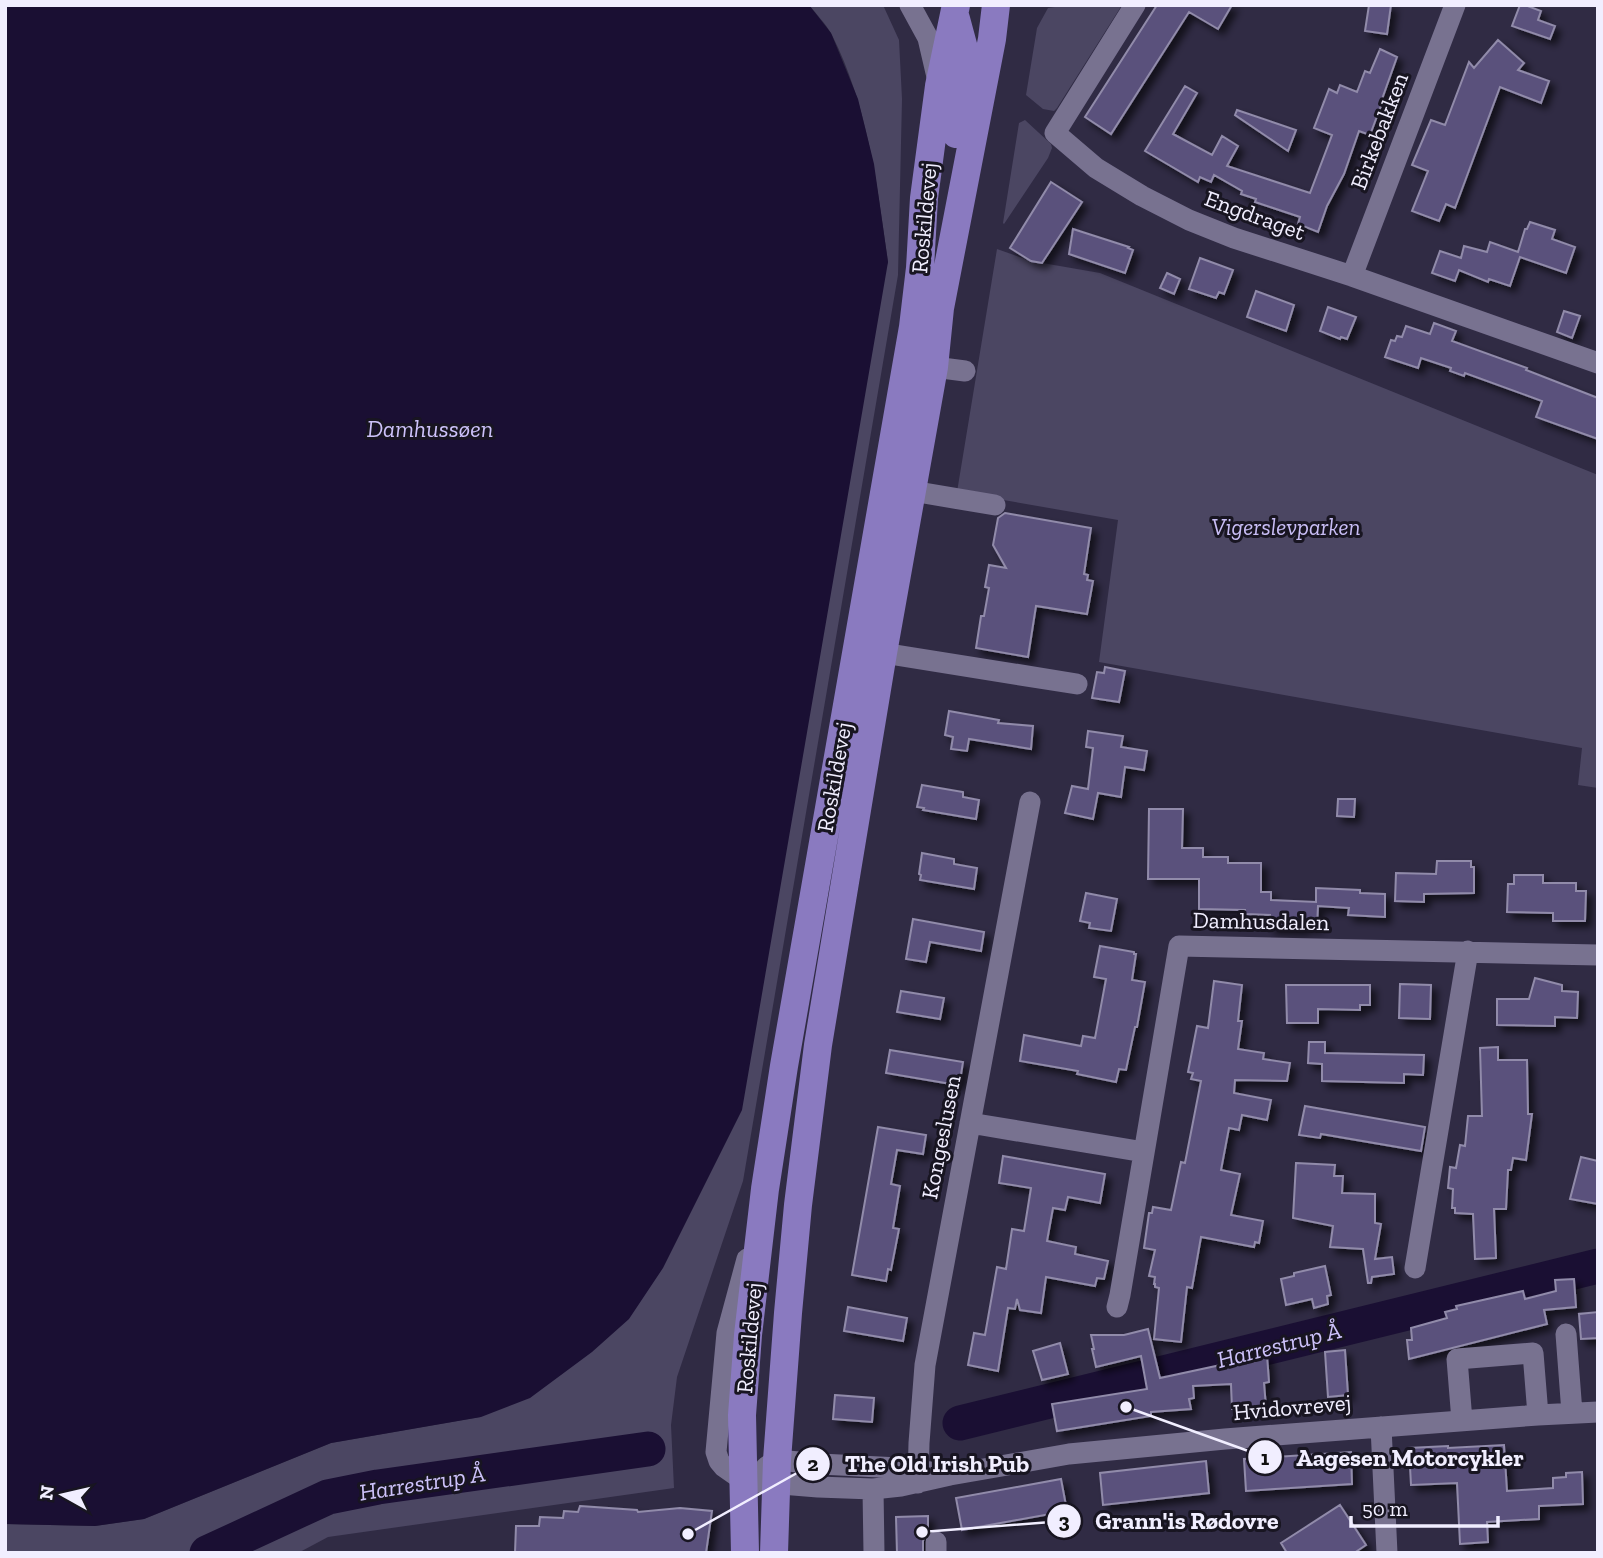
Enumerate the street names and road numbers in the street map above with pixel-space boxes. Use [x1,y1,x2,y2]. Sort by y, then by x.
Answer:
street label: Birkebakken [1344,68,1414,194]
street label: Roskildevej [905,161,943,275]
street label: Engdraget [1201,184,1309,246]
street label: Roskildevej [811,720,857,834]
street label: Damhusdalen [1192,906,1330,936]
street label: Kongeslusen [915,1073,967,1201]
street label: Roskildevej [730,1281,768,1395]
street label: Hvidovrevej [1232,1388,1352,1426]

